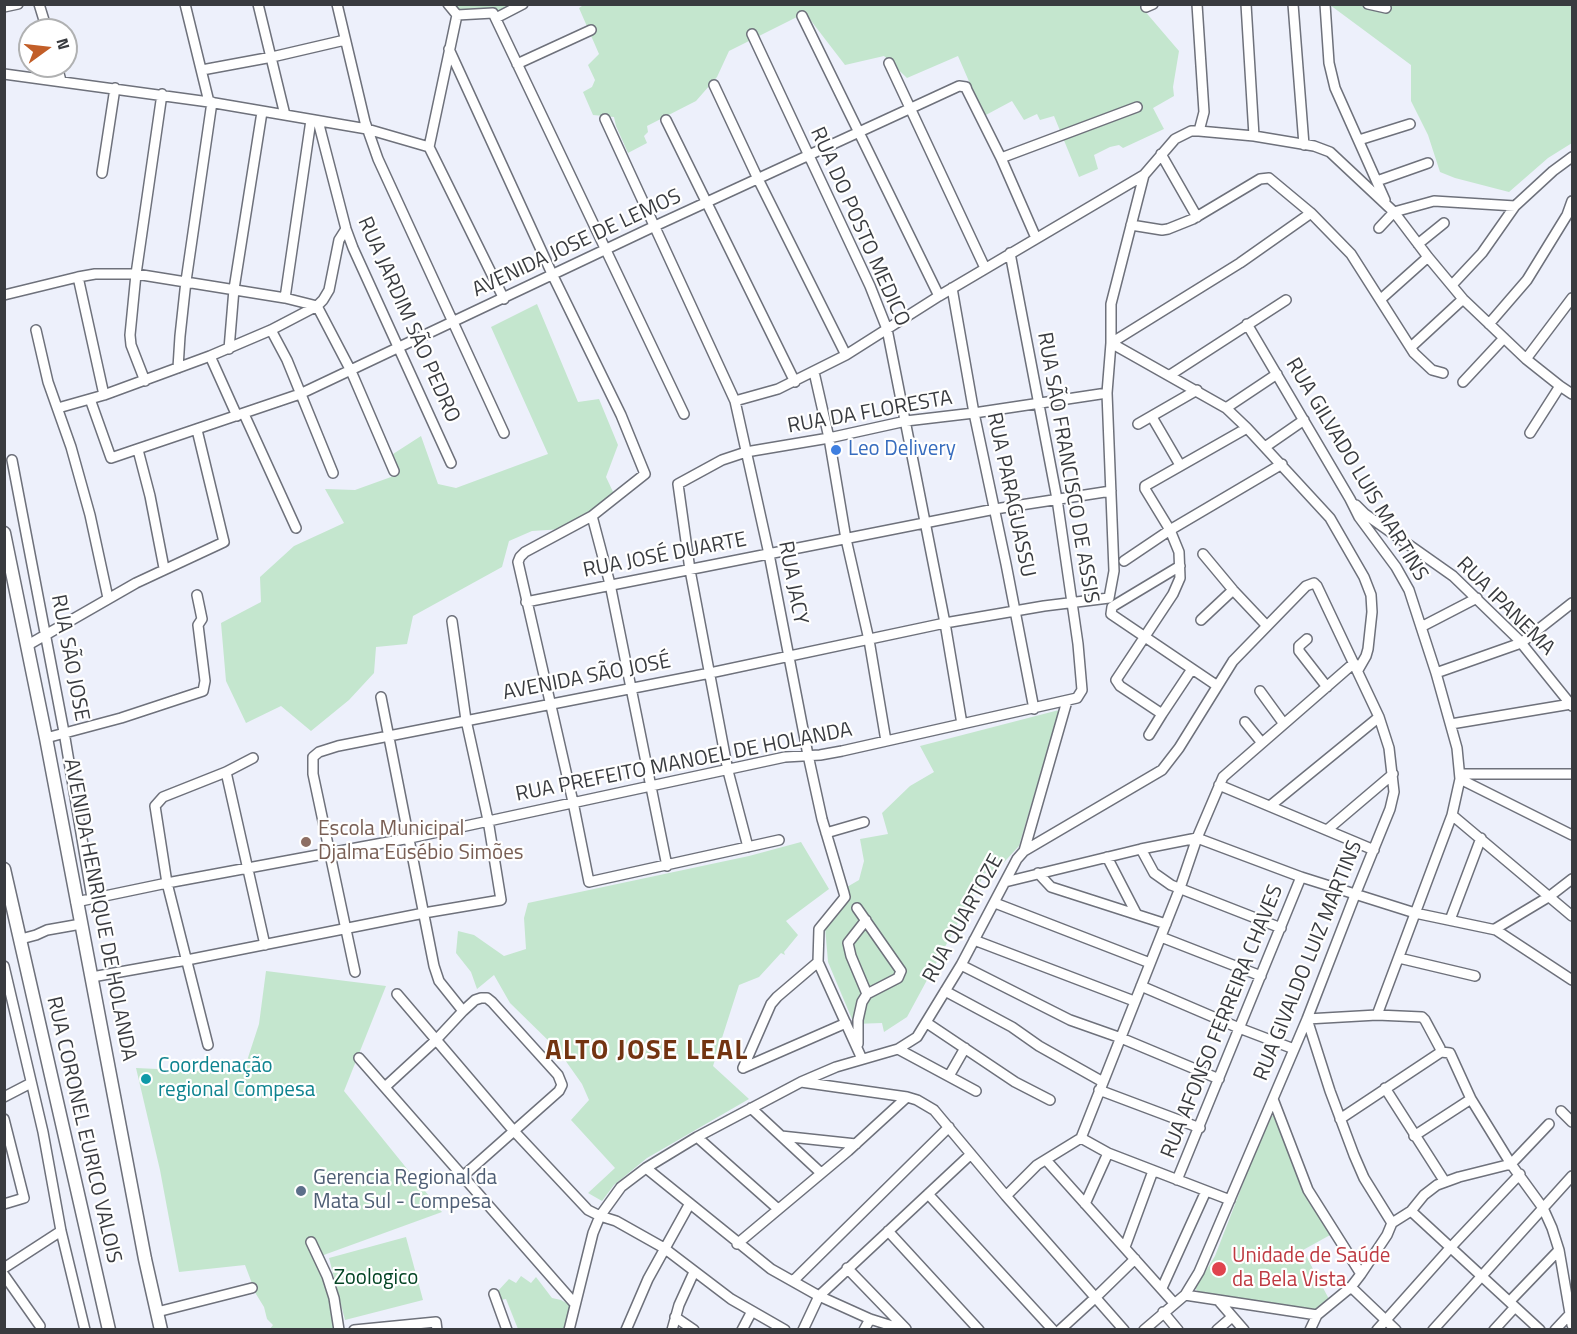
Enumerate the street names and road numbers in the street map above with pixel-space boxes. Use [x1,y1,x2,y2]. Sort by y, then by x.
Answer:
street label: RUA DO POSTO MEDICO [804,124,914,330]
street label: AVENIDA JOSE DE LEMOS [469,185,685,303]
street label: RUA JARDIM SÃO PEDRO [351,213,465,427]
street label: RUA SÃO FRANCISCO DE ASSIS [1031,330,1103,606]
street label: RUA GILVADO LUIS MARTINS [1279,354,1433,586]
street label: RUA DA FLORESTA [786,386,954,440]
street label: RUA PARAGUASSU [980,410,1040,580]
street label: RUA JOSÉ DUARTE [581,528,749,584]
street label: RUA JACY [772,539,812,627]
street label: RUA IPANEMA [1451,553,1559,661]
street label: RUA SÃO JOSE [44,593,94,723]
street label: AVENIDA SÃO JOSÉ [501,649,673,707]
street label: RUA PREFEITO MANOEL DE HOLANDA [514,718,854,808]
street label: AVENIDA HENRIQUE DE HOLANDA [57,757,141,1063]
street label: RUA GIVALDO LUIZ MARTINS [1249,837,1369,1085]
street label: RUA QUARTOZE [918,850,1010,988]
street label: RUA AFONSO FERREIRA CHAVES [1157,882,1289,1162]
street label: RUA CORONEL EURICO VALOIS [40,994,126,1266]

